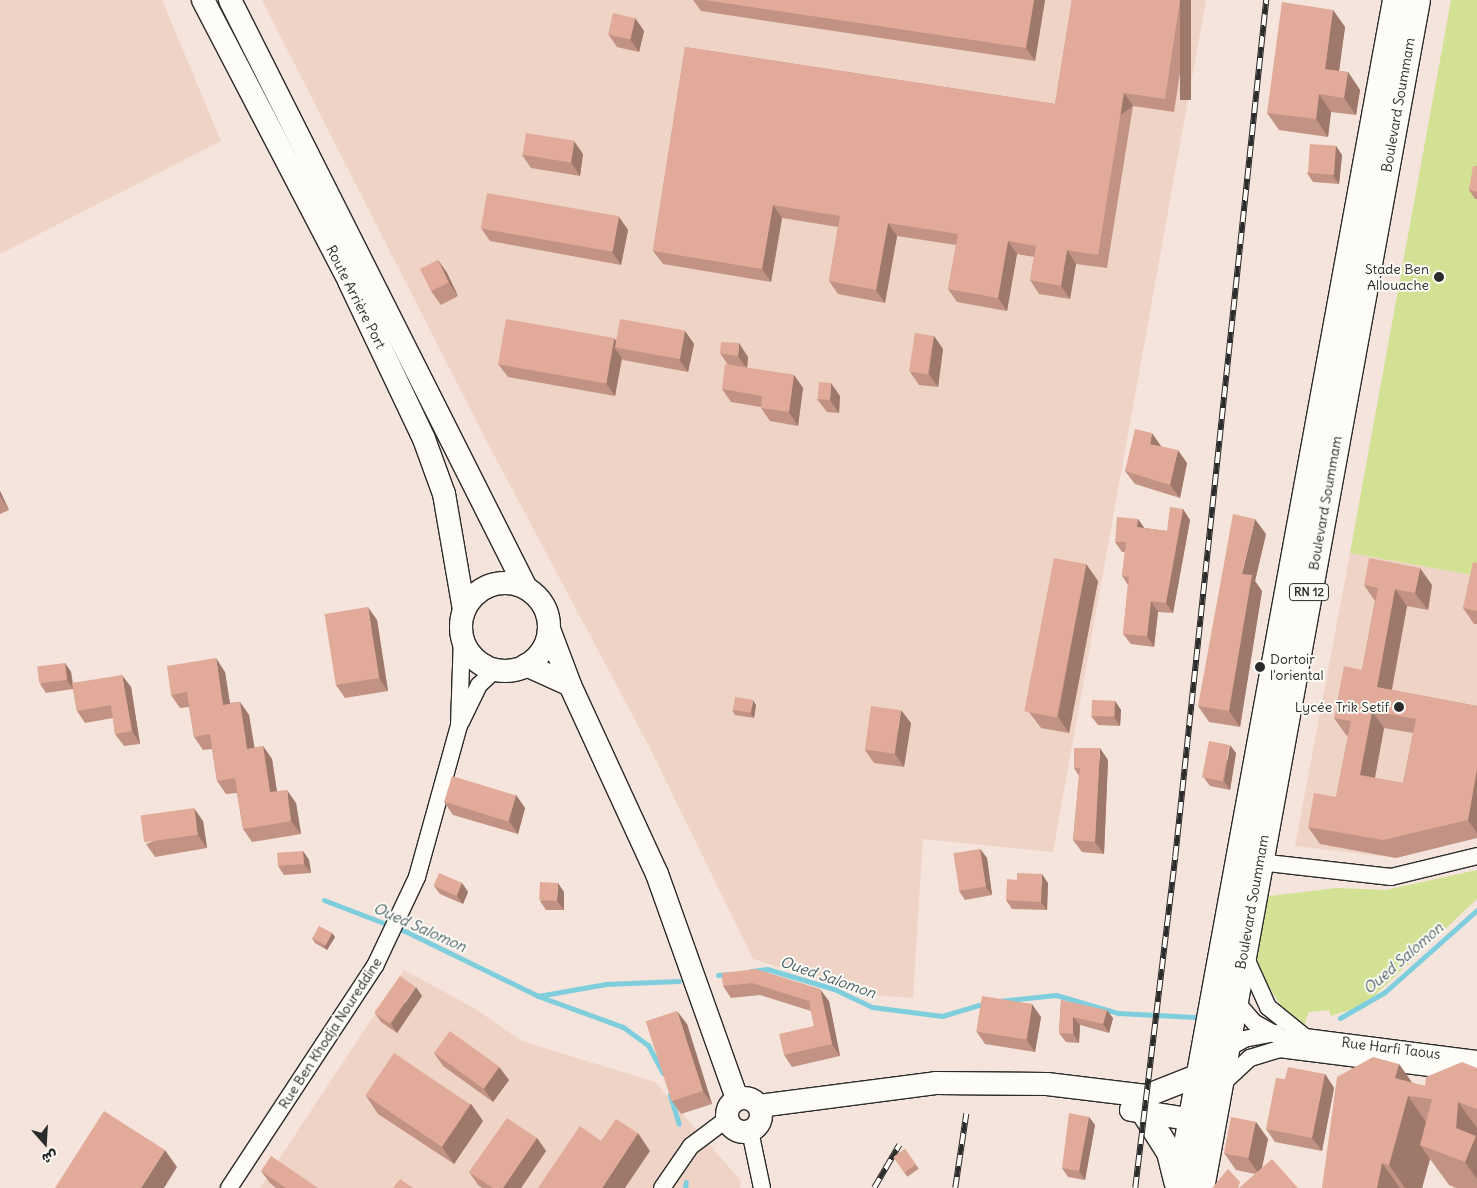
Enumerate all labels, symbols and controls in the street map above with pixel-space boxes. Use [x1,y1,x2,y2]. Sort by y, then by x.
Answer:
street label: Boulevard Soummam [1378,36,1418,174]
street label: Route Arrière Port [323,242,389,352]
place label: Stade Ben Allouache [1365,261,1429,294]
marker: Stade Ben Allouache [1433,271,1445,283]
street label: Boulevard Soummam [1305,434,1345,572]
road number: RN 12 [1288,582,1330,602]
place label: Dortoir l'oriental [1270,651,1324,684]
marker: Dortoir l'oriental [1254,661,1266,673]
place label: Lycée Trik Setif [1295,699,1389,715]
marker: Lycée Trik Setif [1393,701,1405,713]
street label: Boulevard Soummam [1232,833,1272,971]
water label: Oued Salomon [371,898,469,956]
water label: Oued Salomon [1359,918,1447,998]
water label: Oued Salomon [778,952,878,1002]
street label: Rue Ben Khodja Noureddine [275,954,385,1112]
street label: Rue Harfi Taous [1341,1034,1441,1062]
north arrow [20,1118,70,1168]
text: ش [40,1146,60,1168]

